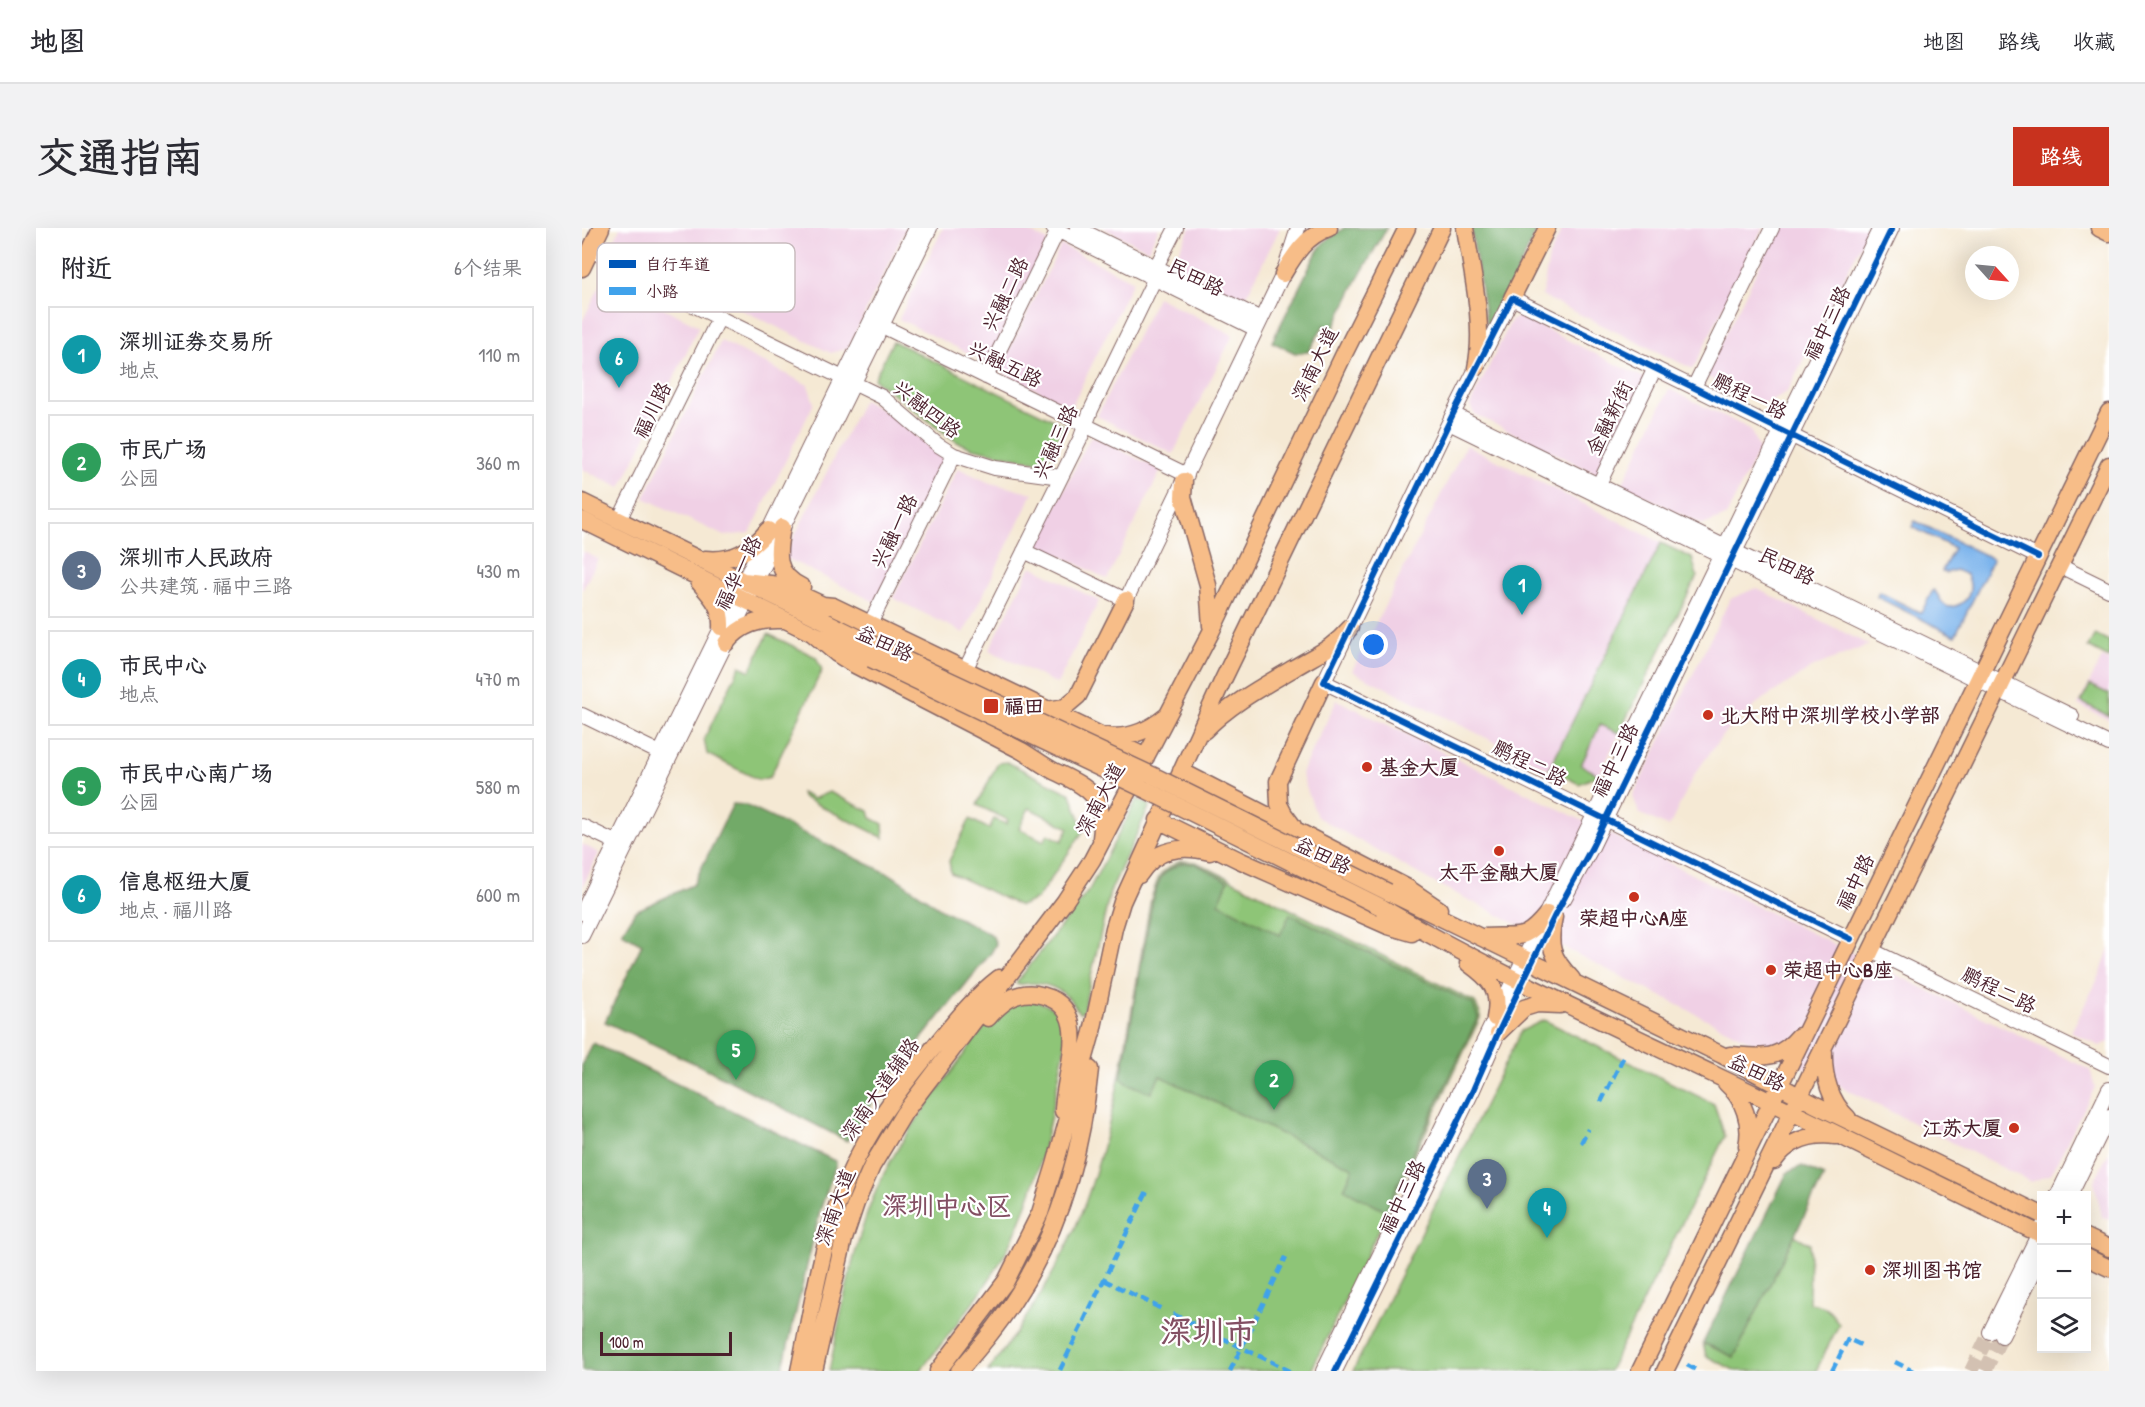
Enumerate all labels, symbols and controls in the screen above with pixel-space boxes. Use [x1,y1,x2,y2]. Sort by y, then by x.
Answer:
text: 地图 [30,22,86,60]
text: 地图 [1923,27,1965,56]
text: 路线 [1998,27,2040,56]
text: 收藏 [2073,27,2115,56]
button: 路线 [2013,127,2109,186]
text: 交通指南 [36,128,204,185]
legend [597,243,795,312]
north arrow [1965,246,2019,300]
text: 附近 [60,250,112,285]
street label: 兴融二路 [975,251,1035,336]
street label: 民田路 [1163,251,1230,302]
text: 自行车道 [646,253,710,275]
text: 6个结果 [454,254,522,281]
text: 小路 [646,280,678,302]
street label: 福中三路 [1797,280,1857,365]
street label: 深南大道 [1285,322,1344,406]
text: 深圳证券交易所 [119,326,273,356]
street label: 兴融五路 [963,334,1048,394]
pin: 6 [600,338,639,388]
text: 1 [78,341,85,368]
text: 110 m [478,341,520,368]
text: 地点 [119,356,159,383]
street label: 鹏程一路 [1708,366,1793,426]
street label: 兴融四路 [887,373,968,444]
street label: 福川路 [626,376,677,443]
street label: 金融新街 [1579,376,1638,460]
street label: 兴融三路 [1025,399,1084,484]
text: 市民广场 [119,434,207,464]
text: 2 [77,449,86,476]
text: 360 m [476,449,520,476]
text: 公园 [119,464,159,491]
street label: 兴融一路 [864,488,924,573]
street label: 福华一路 [708,530,768,615]
street label: 民田路 [1754,540,1821,591]
text: 深圳市人民政府 [119,542,273,572]
text: 3 [77,557,86,584]
text: 430 m [476,557,520,584]
pin: 1 [1502,566,1542,615]
text: 公共建筑 · 福中三路 [119,572,292,599]
street label: 益田路 [852,618,919,668]
your location [1359,630,1388,659]
text: 市民中心 [119,650,207,680]
text: 4 [78,665,85,692]
text: 470 m [475,665,520,692]
text: 地点 [119,680,159,707]
place label: 福田 [1004,692,1044,719]
marker: 福田 [982,697,1000,715]
place label: 北大附中深圳学校小学部 [1720,701,1940,728]
marker: 北大附中深圳学校小学部 [1701,708,1715,722]
street label: 福中三路 [1585,717,1645,802]
street label: 鹏程二路 [1488,733,1573,793]
place label: 基金大厦 [1379,753,1459,780]
street label: 深南大道 [1069,757,1130,840]
text: 市民中心南广场 [119,758,273,788]
marker: 基金大厦 [1360,760,1374,774]
text: 5 [77,773,86,800]
text: 580 m [476,773,520,800]
text: 公园 [119,788,159,815]
street label: 益田路 [1290,829,1357,880]
marker: 太平金融大厦 [1492,844,1506,858]
street label: 福中路 [1829,848,1880,915]
place label: 太平金融大厦 [1439,858,1559,885]
text: 信息枢纽大厦 [119,866,251,896]
text: 6 [78,881,85,908]
text: 600 m [476,881,520,908]
marker: 荣超中心A座 [1627,890,1641,904]
text: 地点 · 福川路 [119,896,232,923]
place label: 荣超中心A座 [1579,904,1689,931]
place label: 荣超中心B座 [1783,956,1893,983]
street label: 鹏程二路 [1957,960,2042,1020]
marker: 荣超中心B座 [1764,963,1778,977]
pin: 5 [716,1030,756,1080]
street label: 深南大道辅路 [834,1031,926,1146]
street label: 益田路 [1724,1046,1791,1097]
pin: 2 [1254,1060,1294,1110]
place label: 江苏大厦 [1922,1114,2002,1141]
marker: 江苏大厦 [2007,1121,2021,1135]
street label: 福中三路 [1372,1154,1432,1239]
pin: 3 [1468,1160,1506,1209]
street label: 深南大道 [808,1165,861,1249]
district label: 深圳中心区 [882,1188,1012,1223]
pin: 4 [1528,1188,1566,1238]
map controls [2037,1191,2091,1353]
button: + [2037,1191,2091,1245]
button: − [2037,1245,2091,1299]
place label: 深圳图书馆 [1882,1256,1982,1283]
marker: 深圳图书馆 [1863,1263,1877,1277]
button: layers [2037,1299,2091,1353]
district label: 深圳市 [1160,1310,1256,1353]
scale bar [600,1329,732,1356]
text: 100 m [609,1331,644,1353]

